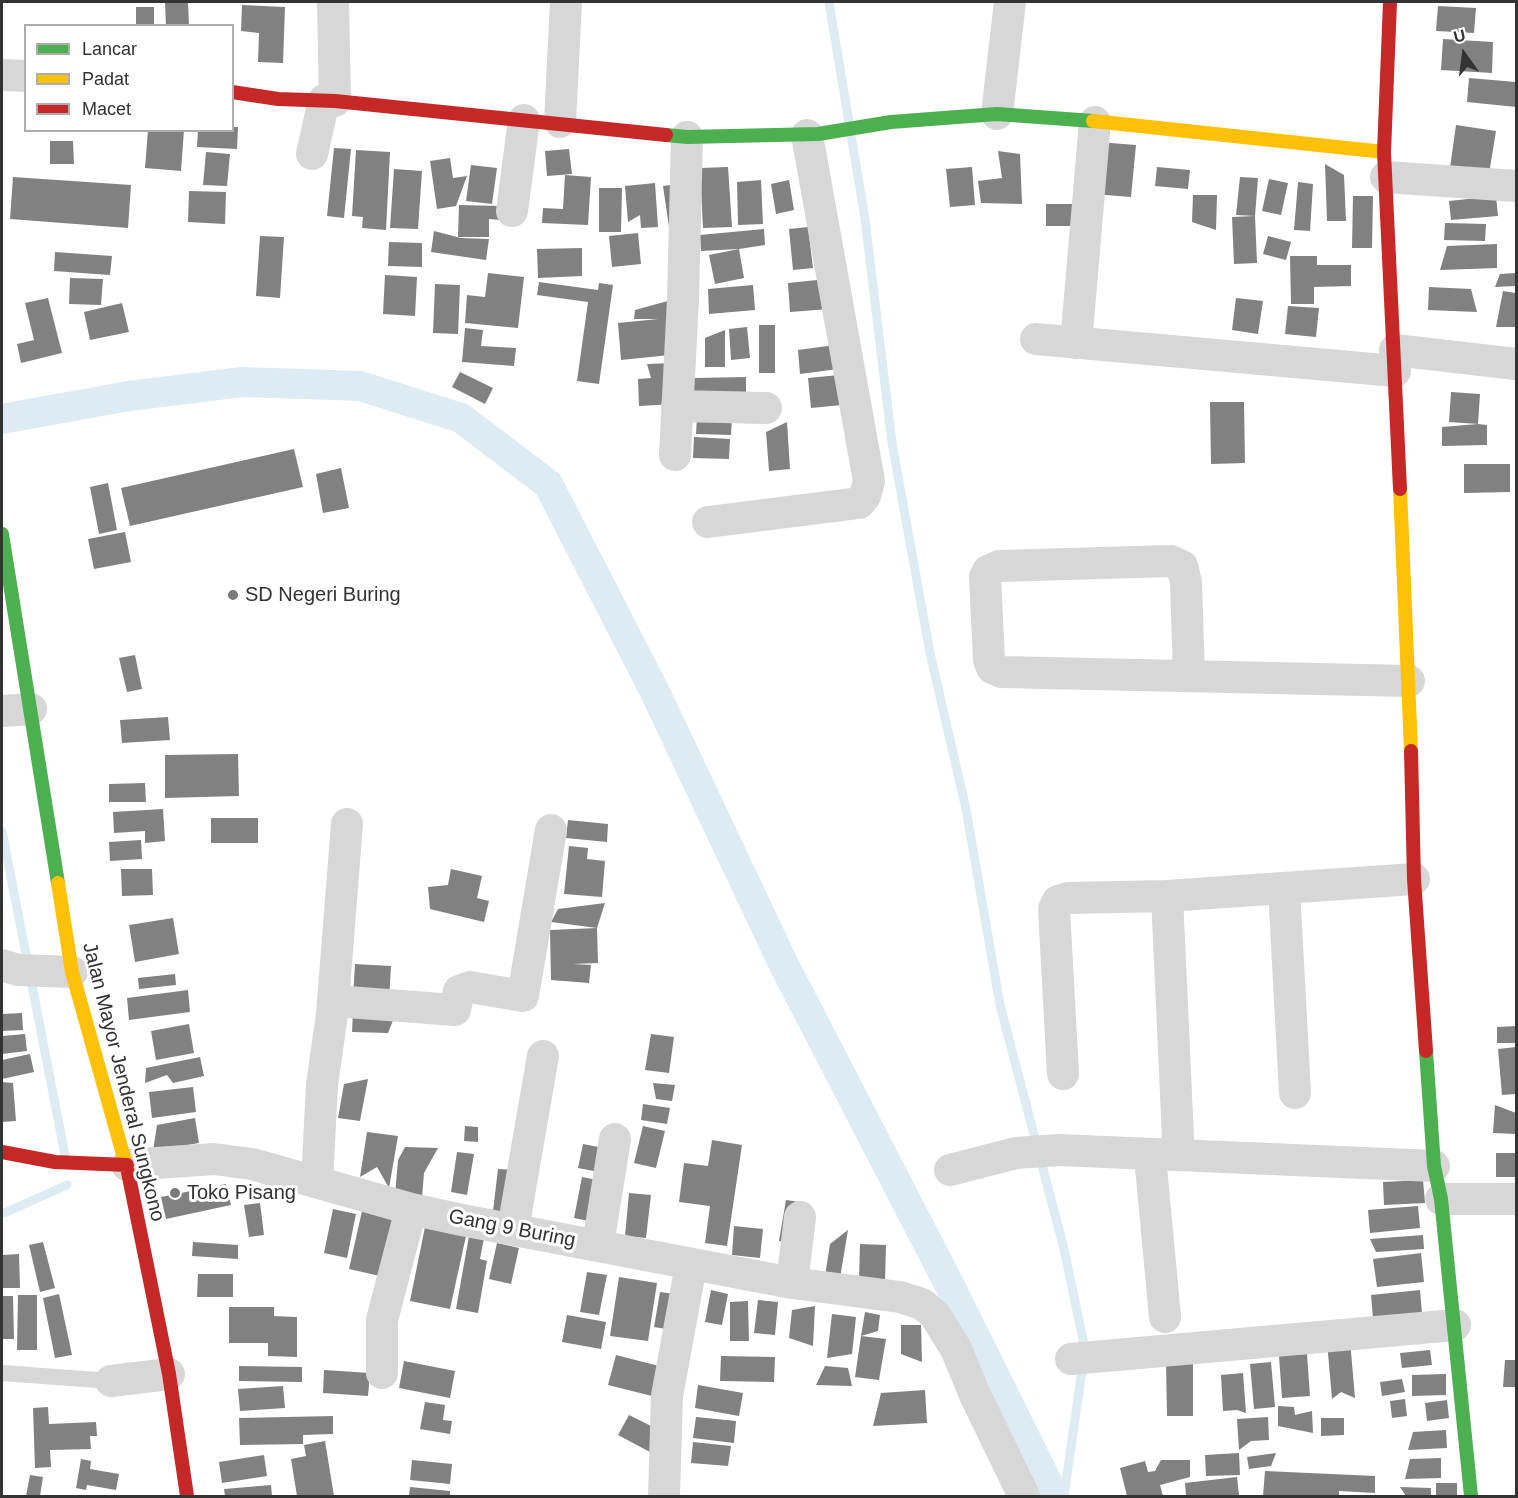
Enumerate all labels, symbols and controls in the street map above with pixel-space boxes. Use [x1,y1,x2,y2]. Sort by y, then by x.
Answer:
legend [24,24,234,132]
north arrow [1434,24,1494,84]
text: U [1452,26,1467,46]
text: Lancar [82,39,137,59]
text: Padat [82,69,129,89]
text: Macet [82,99,131,119]
place label: SD Negeri Buring [245,583,401,607]
marker: SD Negeri Buring [226,588,240,602]
street label: Jalan Mayor Jenderal Sungkono [77,940,169,1224]
place label: Toko Pisang [187,1181,296,1205]
marker: Toko Pisang [168,1186,182,1200]
street label: Gang 9 Buring [446,1205,578,1253]

